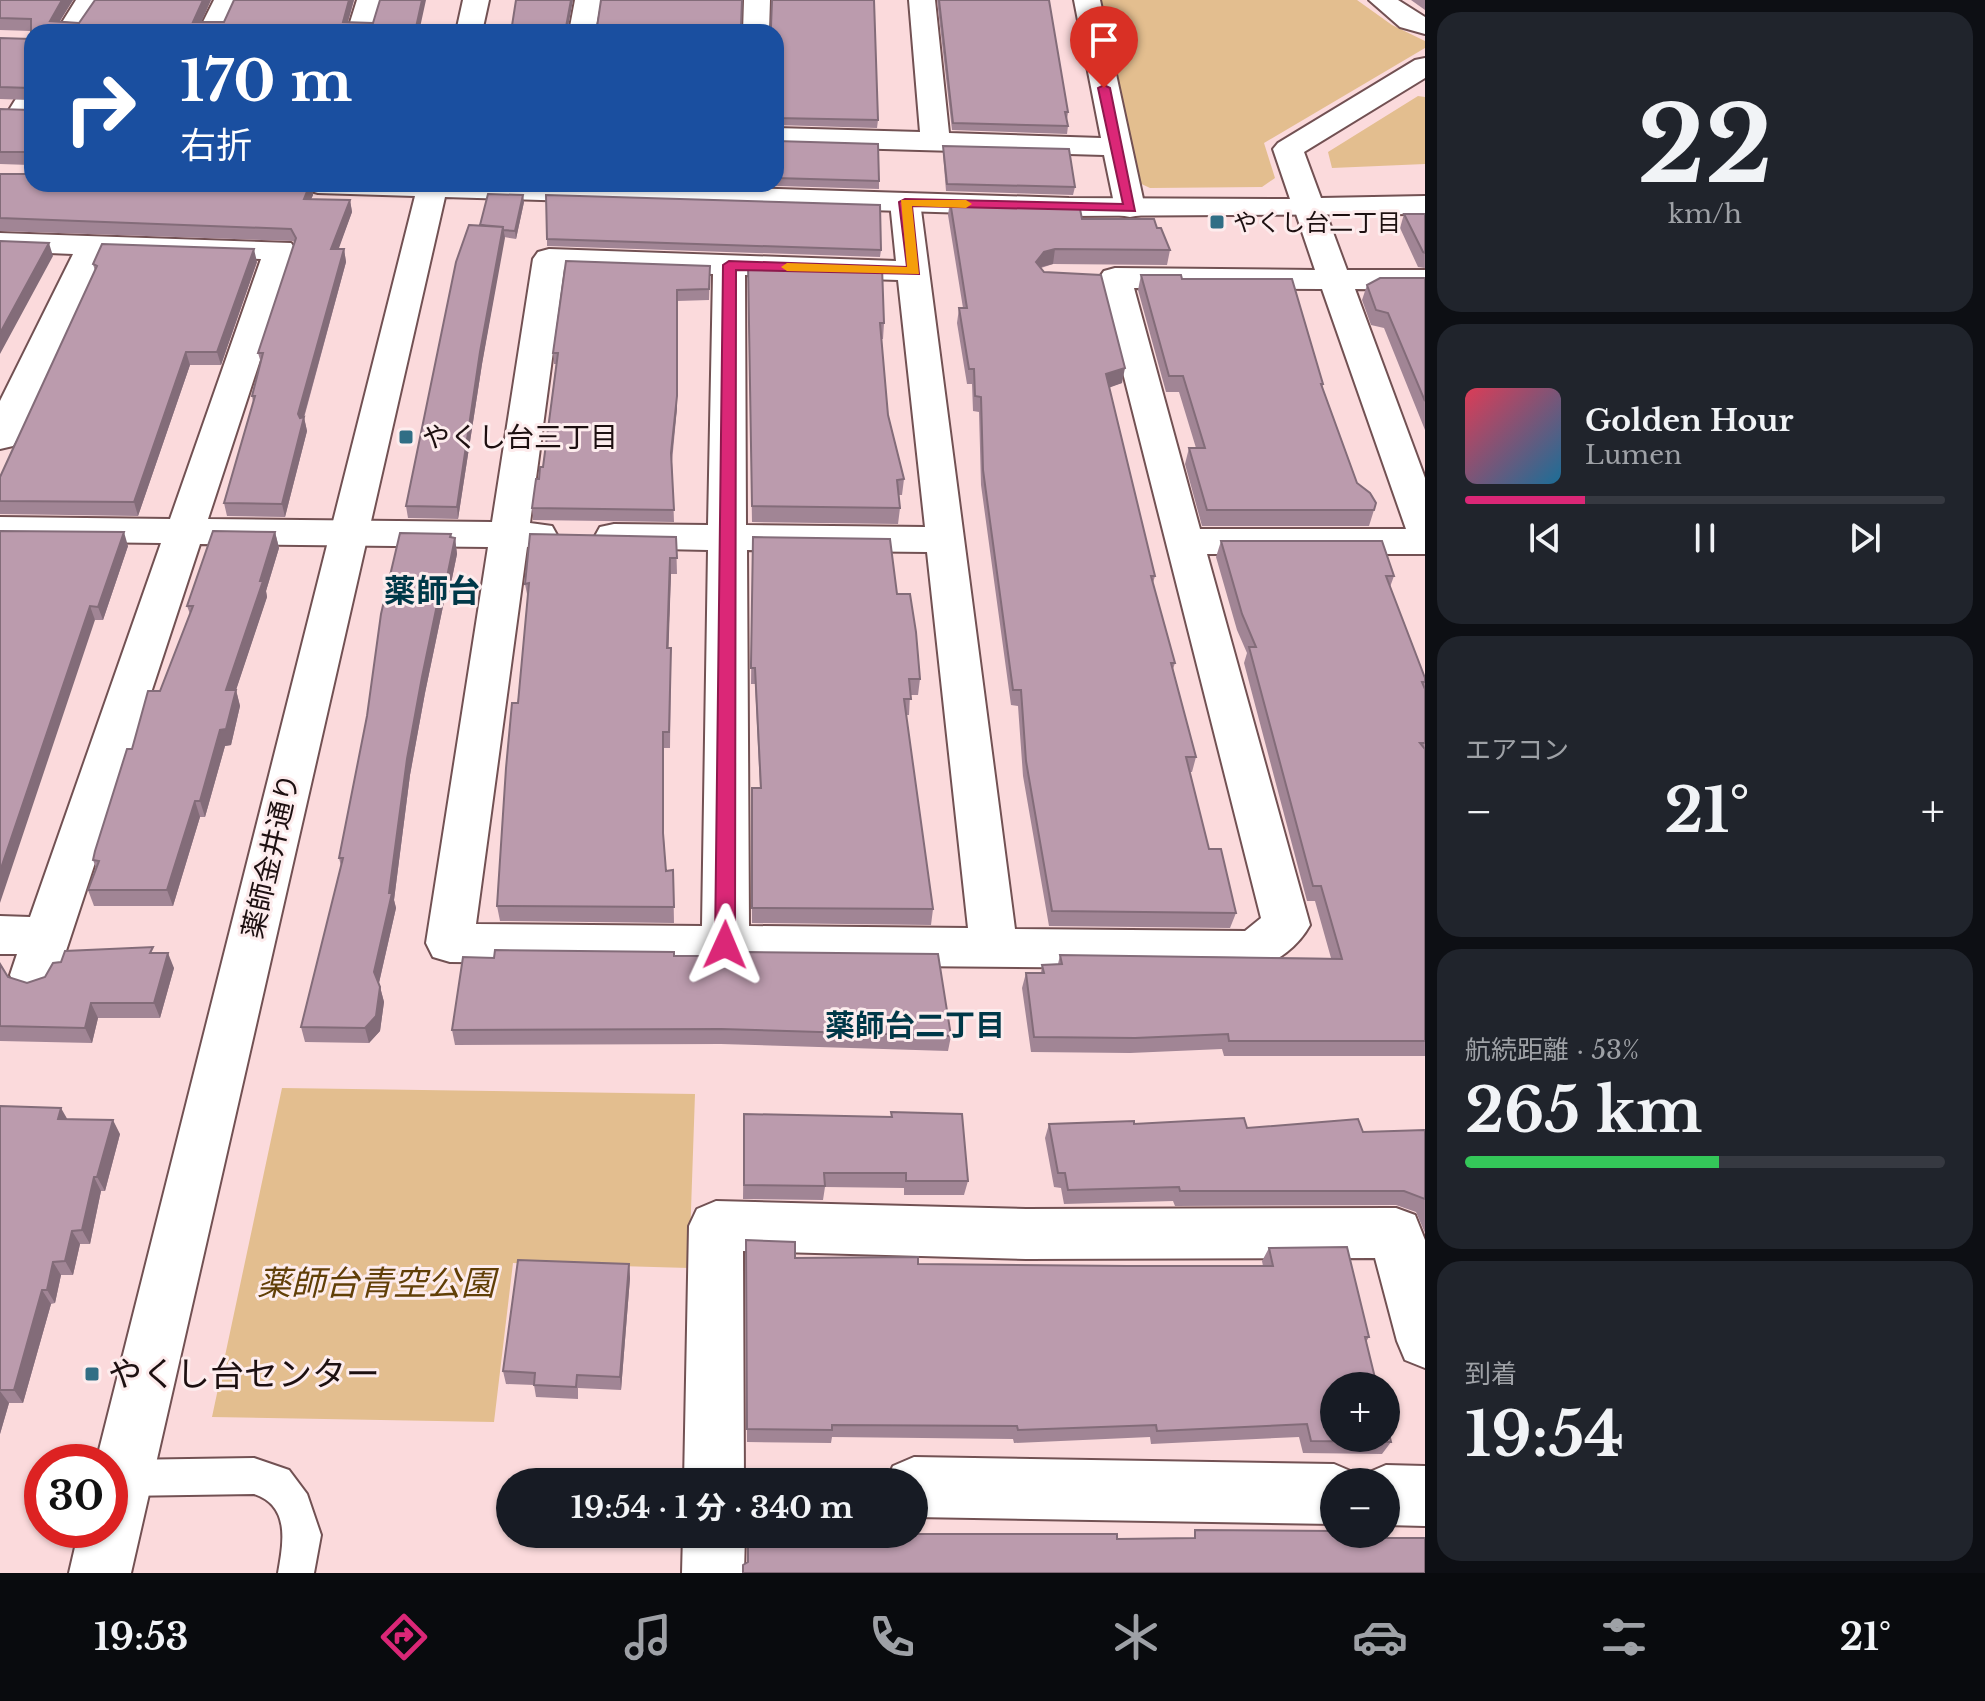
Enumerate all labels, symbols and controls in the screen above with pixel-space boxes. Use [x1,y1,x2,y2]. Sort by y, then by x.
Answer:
pin [1070,6,1138,88]
icon: arrive [1082,18,1126,62]
text: 170 m [180,47,352,116]
icon: right [48,56,152,160]
text: 22 [1637,81,1773,210]
text: 右折 [180,123,252,168]
text: km/h [1668,198,1742,230]
place label: やくし台二丁目 [1233,208,1401,237]
marker: やくし台二丁目 [1208,213,1226,231]
text: Golden Hour [1585,402,1794,439]
place label: やくし台三丁目 [422,420,618,455]
marker: やくし台三丁目 [397,428,415,446]
text: Lumen [1585,439,1682,471]
icon: previous [1523,516,1567,560]
icon: pause [1683,516,1727,560]
icon: next [1843,516,1887,560]
district label: 薬師台 [384,571,480,611]
text: エアコン [1465,734,1569,766]
street label: 薬師金井通り [235,770,307,942]
text: 21° [1664,774,1749,848]
text: − [1465,784,1493,839]
text: + [1921,784,1945,839]
position arrow [683,903,767,987]
district label: 薬師台二丁目 [825,1007,1005,1044]
text: 航続距離 · 53% [1465,1034,1640,1066]
text: 265 km [1465,1074,1702,1148]
park label: 薬師台青空公園 [257,1262,499,1304]
place label: やくし台センター [108,1353,380,1395]
text: 到着 [1465,1358,1517,1390]
marker: やくし台センター [83,1365,101,1383]
map controls [1320,1372,1400,1548]
button: + [1320,1372,1400,1452]
text: 19:54 [1465,1398,1624,1472]
speed limit sign: 30 [24,1444,128,1548]
button: − [1320,1468,1400,1548]
text: 19:54 · 1 分 · 340 m [571,1489,853,1526]
icon: directions [376,1609,432,1665]
icon: music [620,1609,676,1665]
icon: phone [864,1609,920,1665]
icon: climate [1108,1609,1164,1665]
icon: car [1352,1609,1408,1665]
icon: filters [1596,1609,1652,1665]
text: 19:53 [94,1615,189,1660]
text: 21° [1840,1615,1891,1660]

